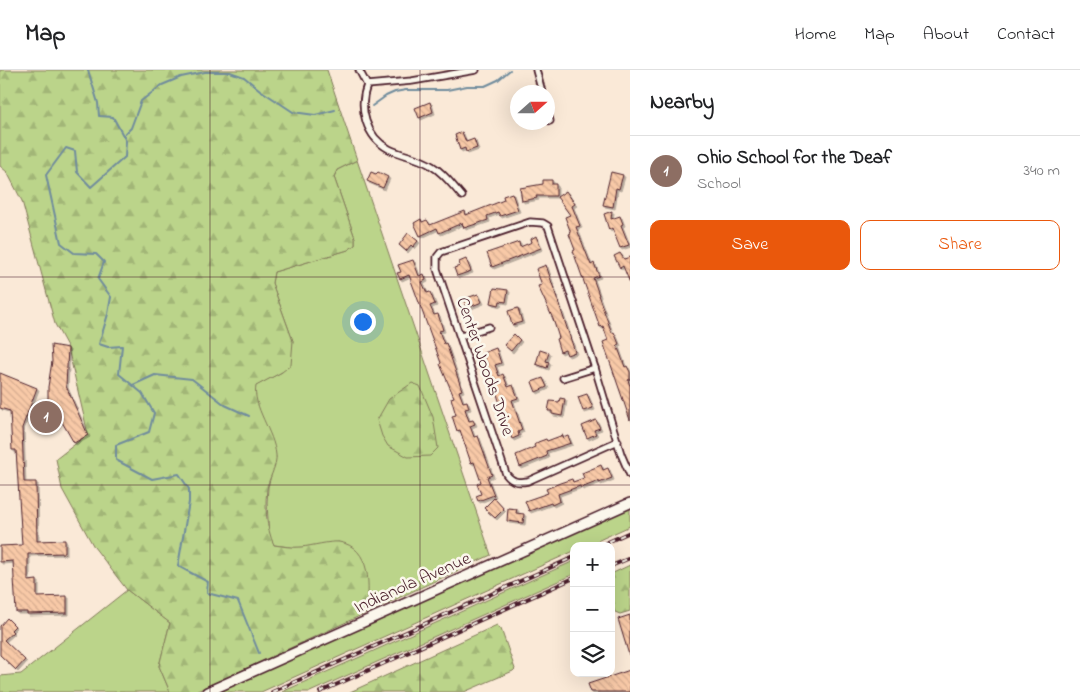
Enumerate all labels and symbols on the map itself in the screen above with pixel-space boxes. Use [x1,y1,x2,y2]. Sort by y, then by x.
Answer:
north arrow [510,85,555,130]
street label: Center Woods Drive [448,294,520,440]
your location [350,309,376,335]
pin: 1 [30,398,62,436]
street label: Indianola Avenue [350,546,476,621]

